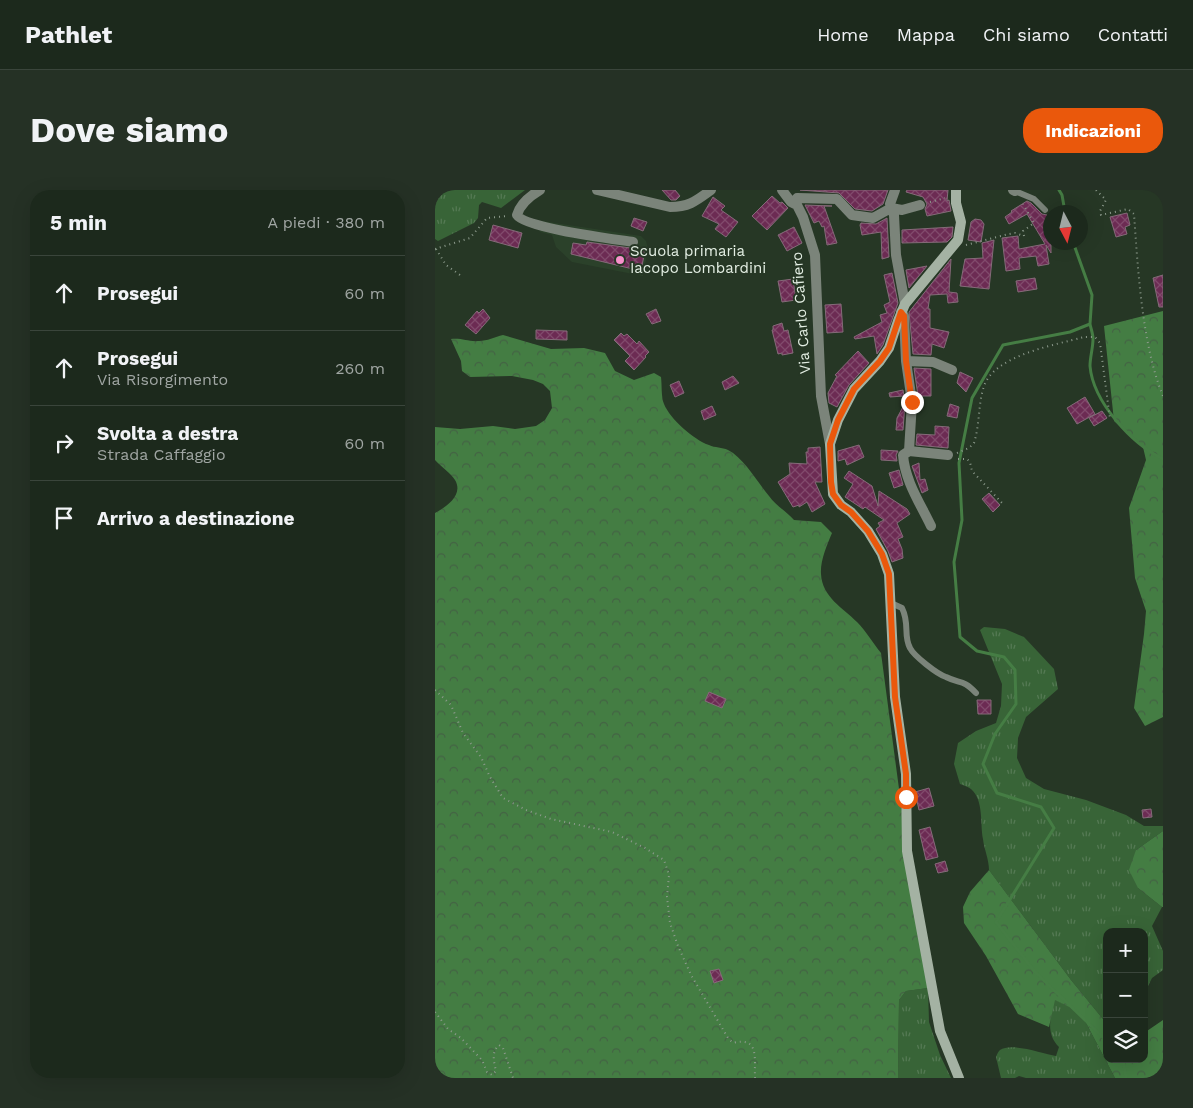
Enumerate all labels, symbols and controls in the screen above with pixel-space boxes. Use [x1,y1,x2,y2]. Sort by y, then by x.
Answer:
text: Pathlet [25,21,112,49]
text: Home [817,24,869,45]
text: Mappa [897,24,955,45]
text: Chi siamo [983,24,1070,45]
text: Contatti [1098,24,1168,45]
button: Indicazioni [1023,108,1163,153]
text: Dove siamo [30,109,228,151]
north arrow [1043,205,1088,250]
text: 5 min [50,210,107,235]
text: A piedi · 380 m [267,213,385,232]
place label: Scuola primaria Iacopo Lombardini [630,242,766,277]
street label: Via Carlo Cafiero [788,251,814,375]
marker: Scuola primaria Iacopo Lombardini [614,254,626,266]
icon: ahead [50,279,78,307]
text: Prosegui [97,282,178,305]
text: 60 m [345,284,385,303]
text: Prosegui [97,347,178,370]
icon: ahead [50,354,78,382]
text: 260 m [335,359,385,378]
text: Via Risorgimento [97,370,228,389]
route end [901,391,924,414]
text: Svolta a destra [97,422,238,445]
icon: right [50,429,78,457]
text: 60 m [345,434,385,453]
text: Strada Caffaggio [97,445,225,464]
icon: arrive [50,504,78,532]
text: Arrivo a destinazione [97,507,294,530]
route start [895,786,918,809]
map controls [1103,928,1148,1063]
button: + [1103,928,1148,973]
button: − [1103,973,1148,1018]
button: layers [1103,1018,1148,1063]

